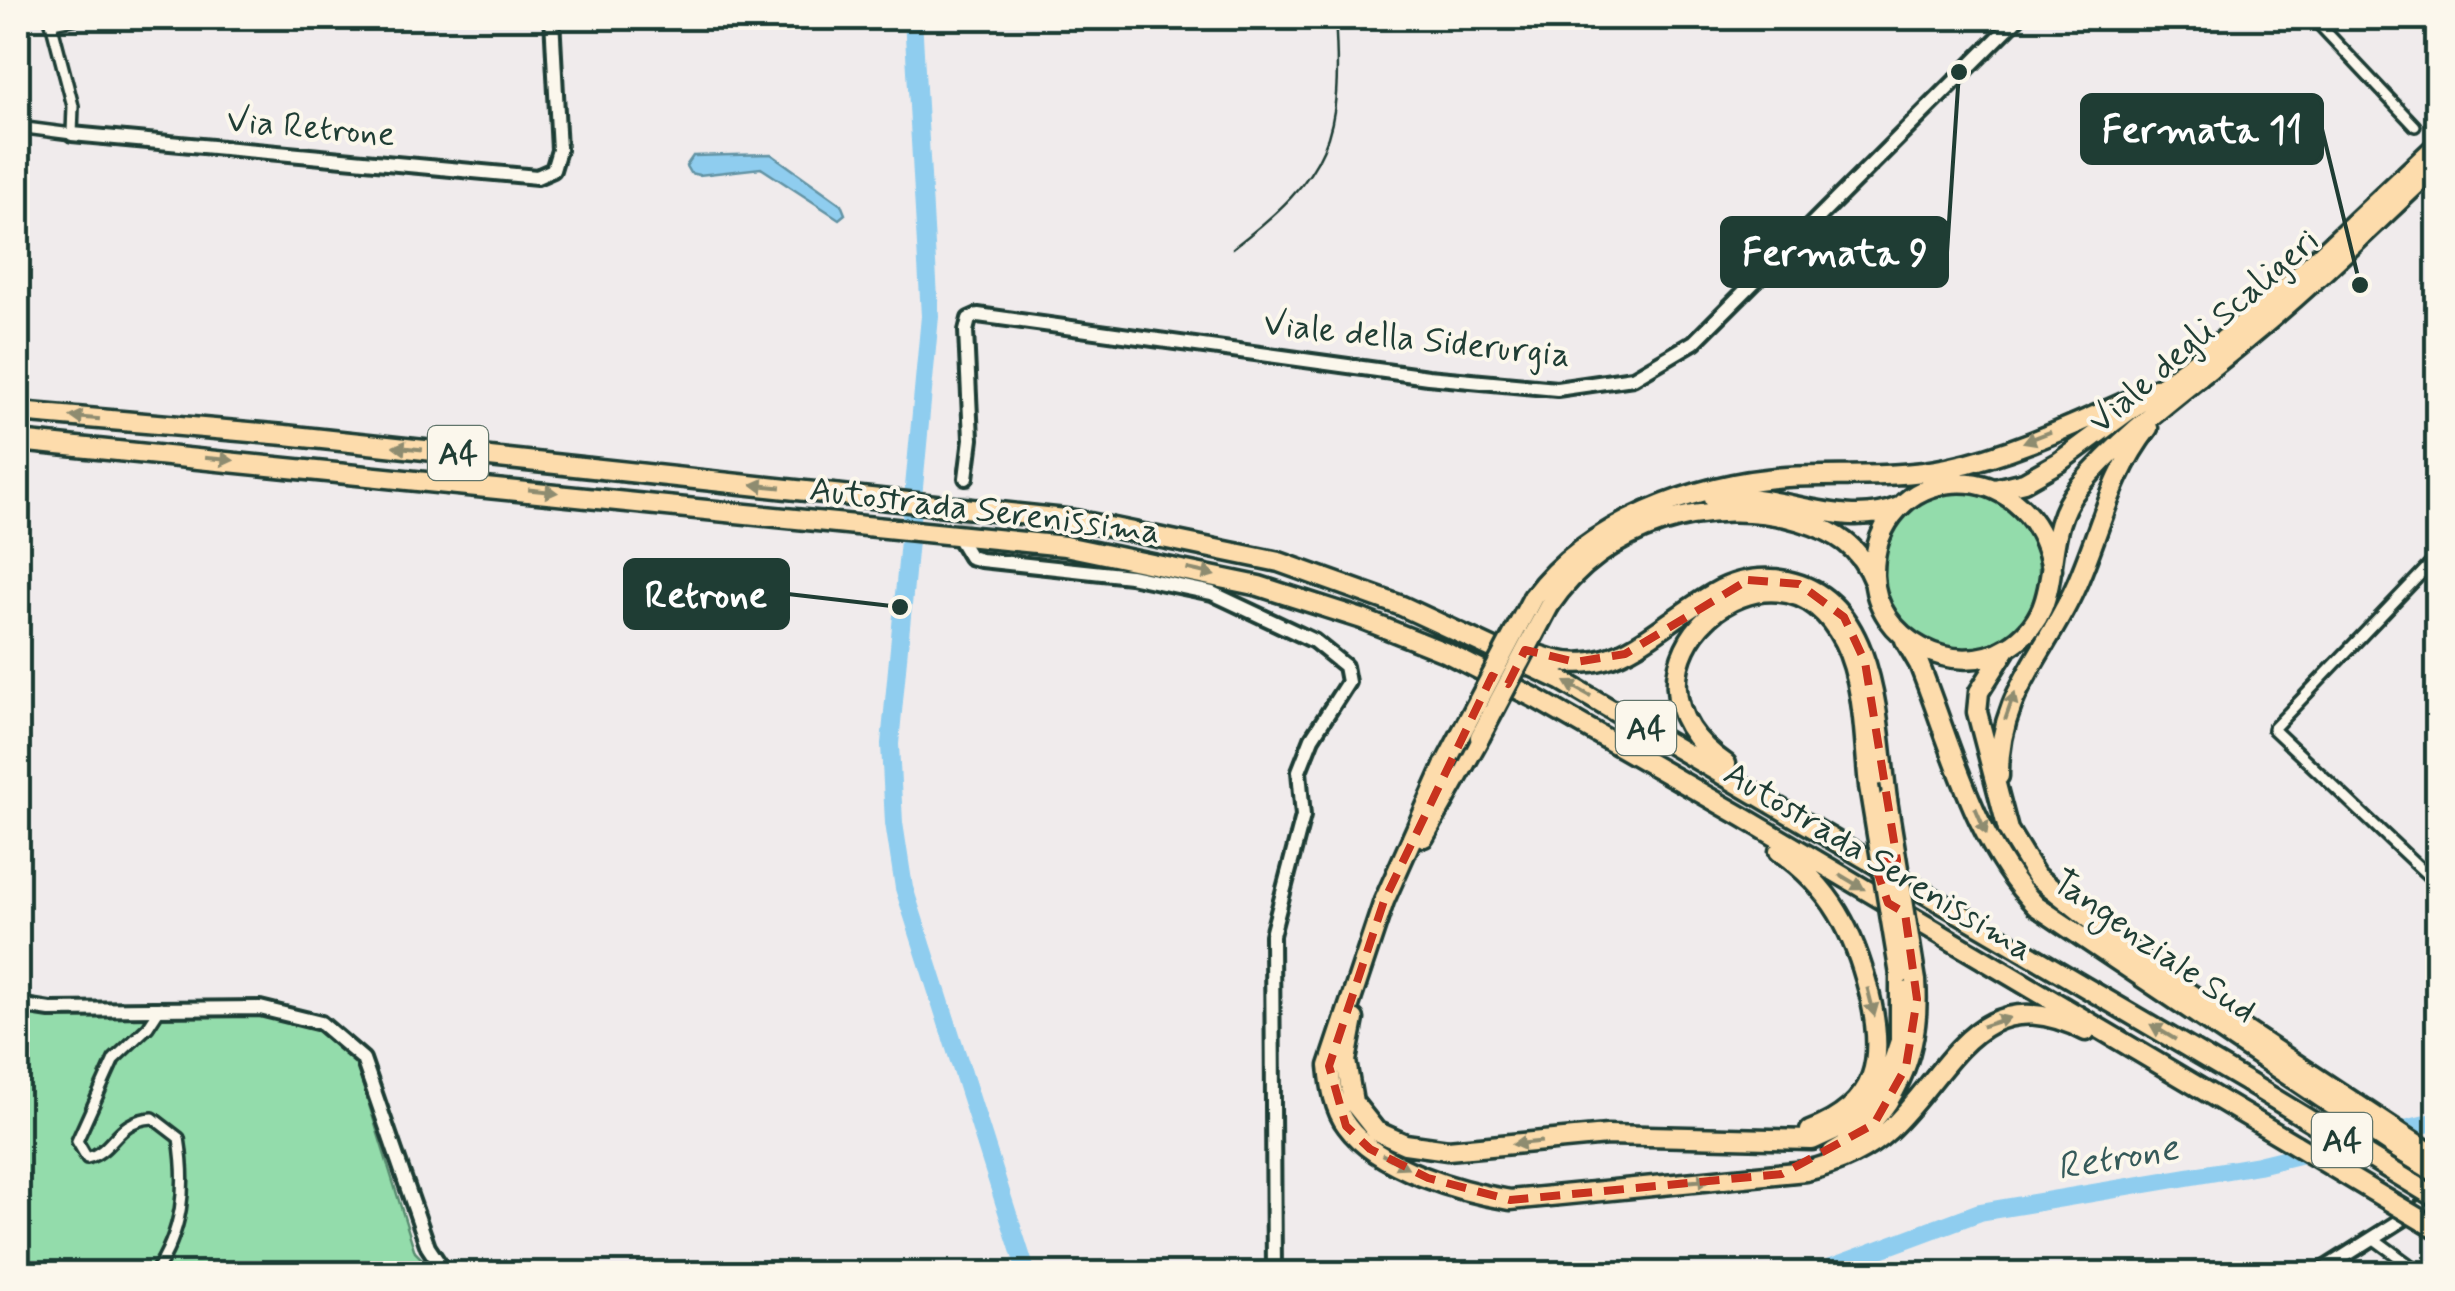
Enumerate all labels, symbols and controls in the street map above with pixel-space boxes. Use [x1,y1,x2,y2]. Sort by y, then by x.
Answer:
callout: Fermata 11 [2082,95,2322,163]
street label: Via Retrone [225,98,397,158]
text: Fermata 11 [2102,107,2302,156]
callout: Fermata 9 [1722,218,1947,286]
street label: Viale degli Scaligeri [2079,218,2329,445]
text: Fermata 9 [1742,230,1928,279]
street label: Viale della Siderurgia [1261,301,1573,379]
one-way arrow [68,409,100,425]
road number: A4 [428,426,488,480]
one-way arrow [2022,429,2052,445]
one-way arrow [392,440,424,456]
one-way arrow [204,451,236,467]
street label: Autostrada Serenissima [807,467,1163,555]
one-way arrow [750,478,782,494]
one-way arrow [527,483,559,499]
callout: Retrone [625,560,788,628]
one-way arrow [1186,565,1217,580]
text: Retrone [645,572,768,621]
one-way arrow [1564,681,1593,698]
one-way arrow [2003,690,2018,720]
road number: A4 [1616,701,1676,755]
street label: Autostrada Serenissima [1715,751,2041,972]
one-way arrow [1973,806,1989,836]
street label: Tangenziale Sud [2041,859,2265,1037]
one-way arrow [1838,873,1866,890]
one-way arrow [1864,987,1879,1018]
one-way arrow [1982,1014,2012,1029]
one-way arrow [2149,1024,2178,1041]
road number: A4 [2312,1113,2372,1167]
water label: Retrone [2053,1123,2183,1193]
one-way arrow [1511,1135,1543,1151]
one-way arrow [1381,1152,1410,1169]
one-way arrow [1681,1172,1713,1188]

